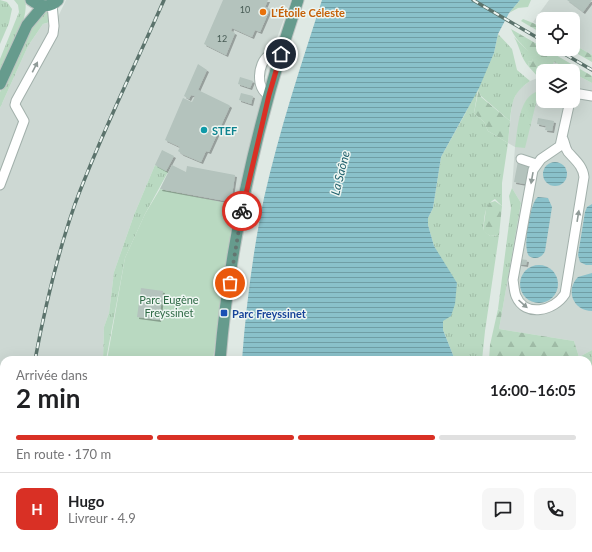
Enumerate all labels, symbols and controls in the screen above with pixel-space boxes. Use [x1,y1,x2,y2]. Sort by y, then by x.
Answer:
house number: 10 [240,4,250,15]
place label: L'Étoile Céleste [271,6,345,19]
marker: L'Étoile Céleste [258,7,268,17]
map controls [536,12,580,108]
button: locate [536,12,580,56]
house number: 12 [217,33,227,44]
pin [264,37,298,71]
icon: home [270,43,292,65]
one-way arrow [32,61,38,72]
button: layers [536,64,580,108]
place label: STEF [212,124,237,137]
marker: STEF [199,125,209,135]
water label: La Saône [327,149,353,197]
one-way arrow [528,172,534,185]
courier [222,191,262,231]
icon: bike [231,200,253,222]
one-way arrow [575,210,581,222]
pin [213,266,247,300]
icon: bag [219,272,241,294]
park label: Parc Eugène Freyssinet [139,293,199,319]
one-way arrow [518,299,528,308]
place label: Parc Freyssinet [232,307,307,320]
marker: Parc Freyssinet [219,308,229,318]
text: Arrivée dans [16,367,88,383]
text: 16:00–16:05 [490,381,576,399]
text: 2 min [16,382,80,414]
text: En route · 170 m [16,446,111,462]
button: chat [482,488,524,530]
button: phone [534,488,576,530]
text: Hugo [68,492,104,510]
text: H [31,500,43,518]
text: Livreur · 4.9 [68,510,136,526]

